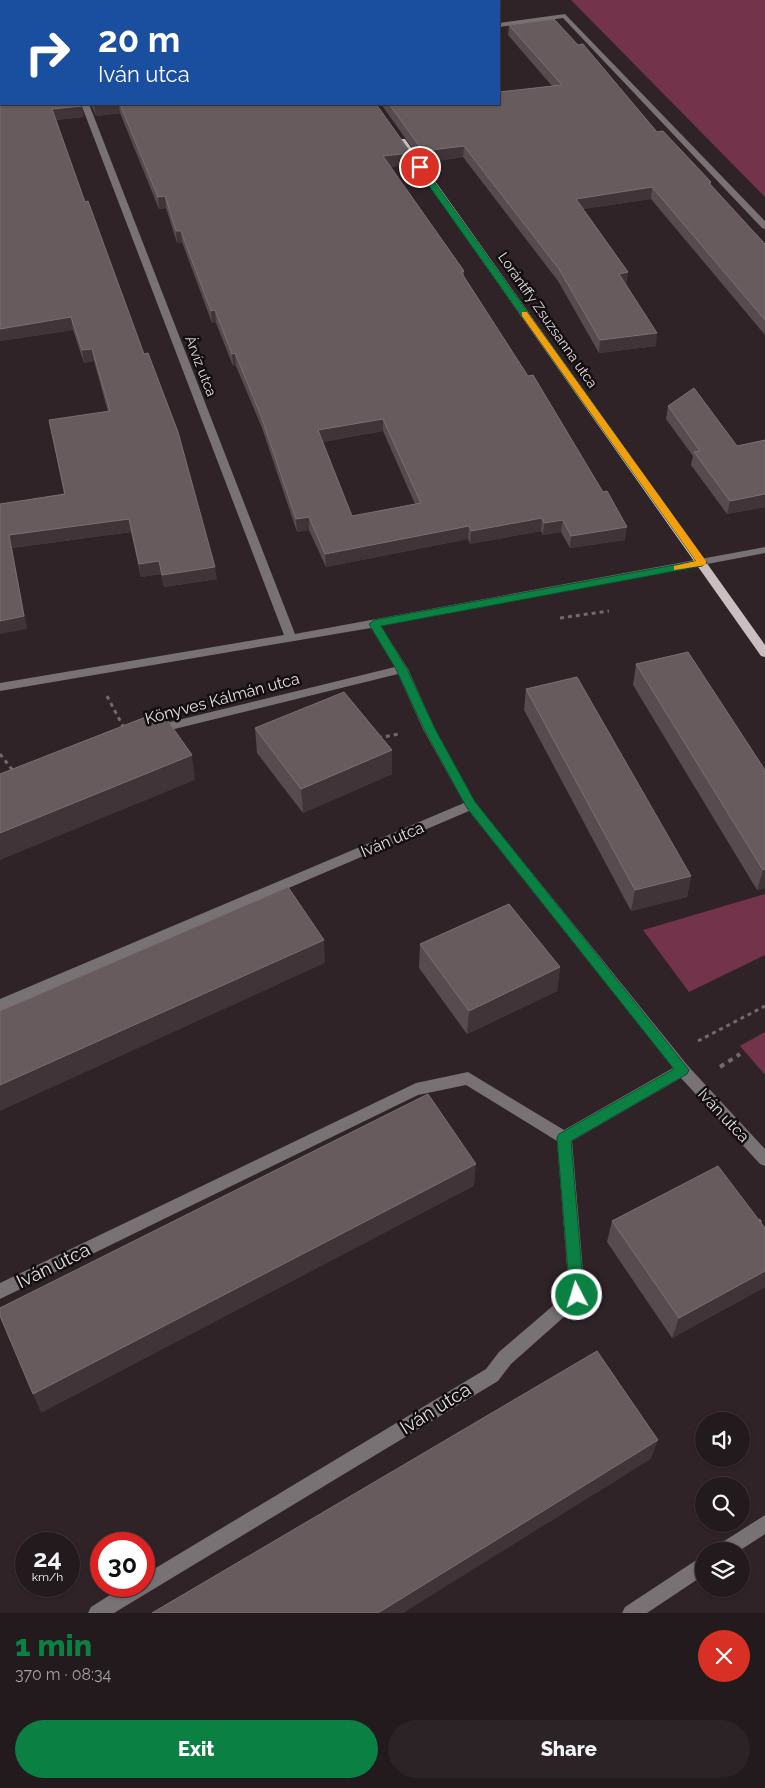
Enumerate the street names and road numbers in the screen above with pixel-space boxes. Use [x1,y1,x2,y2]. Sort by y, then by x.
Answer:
street label: Lorántffy Zsuzsanna utca [495,249,601,391]
street label: Árvíz utca [182,333,221,399]
street label: Könyves Kálmán utca [143,669,301,728]
street label: Iván utca [358,818,427,861]
street label: Iván utca [694,1084,753,1146]
street label: Iván utca [13,1238,93,1292]
street label: Iván utca [396,1378,474,1438]

